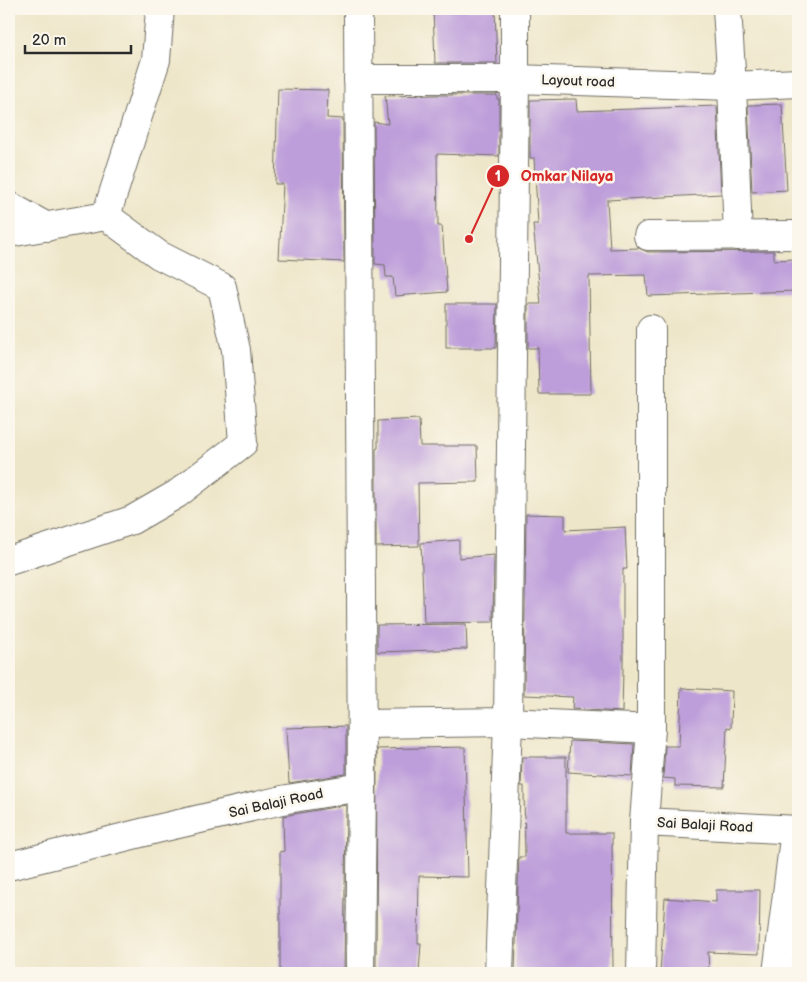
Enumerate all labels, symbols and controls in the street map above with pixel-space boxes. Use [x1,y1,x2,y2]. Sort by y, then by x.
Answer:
scale bar [25,22,131,54]
text: 20 m [32,31,66,50]
street label: Layout road [541,71,615,91]
callout: Omkar Nilaya [485,161,623,191]
text: 1 [495,167,501,186]
text: Omkar Nilaya [521,167,613,186]
street label: Sai Balaji Road [227,785,325,821]
street label: Sai Balaji Road [657,814,753,836]

